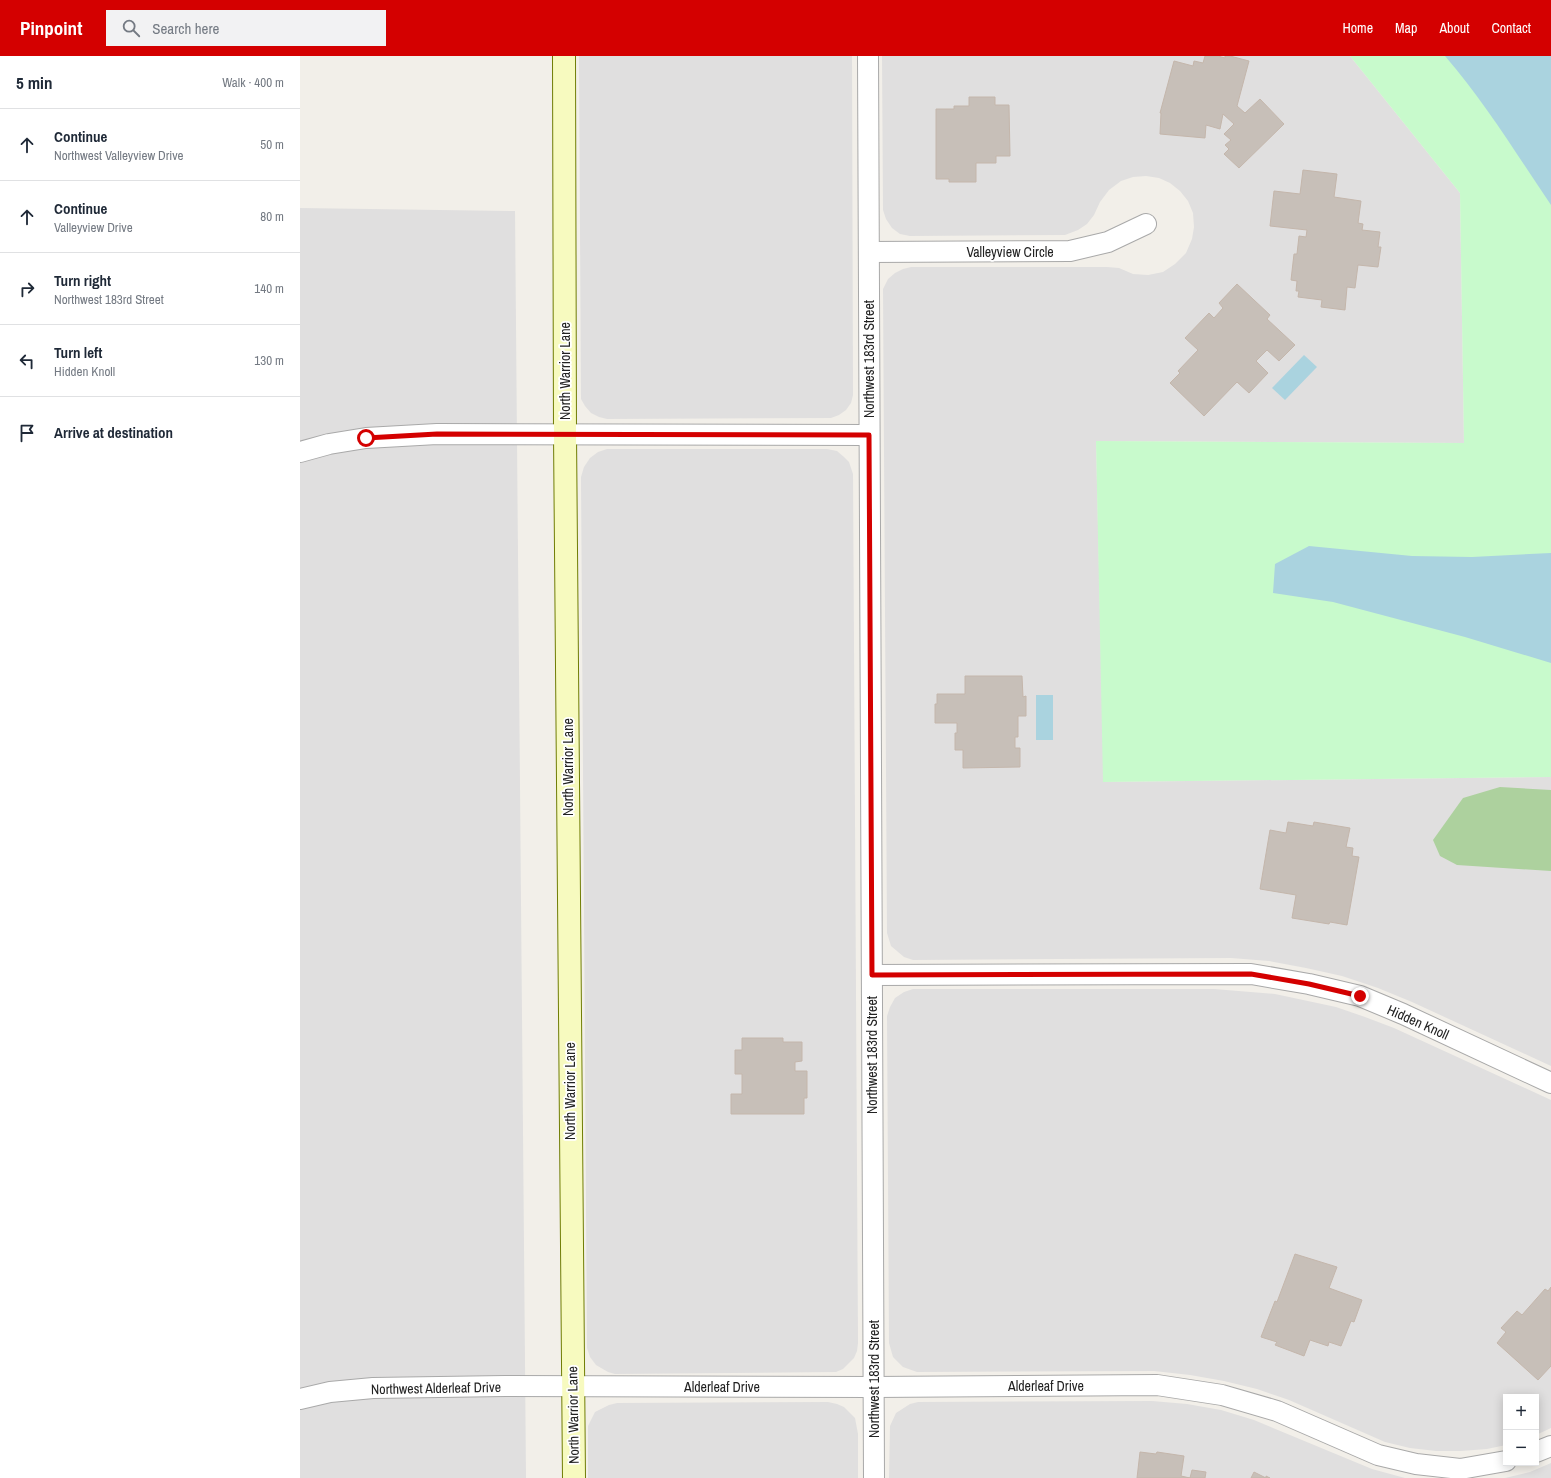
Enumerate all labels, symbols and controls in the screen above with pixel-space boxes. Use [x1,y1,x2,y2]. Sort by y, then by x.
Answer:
search box [106,10,386,46]
text: Pinpoint [20,15,82,41]
icon: search [120,17,142,39]
text: Search here [152,18,219,39]
text: Home [1342,19,1373,37]
text: Map [1395,19,1417,37]
text: About [1439,19,1469,37]
text: Contact [1491,19,1531,37]
text: 5 min [16,71,52,94]
text: Walk · 400 m [222,74,284,91]
text: Continue [54,126,107,147]
icon: ahead [16,134,38,156]
text: 50 m [260,136,284,153]
text: Northwest Valleyview Drive [54,147,184,164]
text: Continue [54,198,107,219]
icon: ahead [16,206,38,228]
text: 80 m [260,208,284,225]
text: Valleyview Drive [54,219,133,236]
street label: Valleyview Circle [966,243,1054,261]
text: Turn right [54,270,111,291]
icon: right [16,278,38,300]
text: 140 m [254,280,284,297]
text: Northwest 183rd Street [54,291,164,308]
street label: Northwest 183rd Street [860,300,878,418]
street label: North Warrior Lane [556,322,574,420]
text: Turn left [54,342,102,363]
icon: left [16,350,38,372]
text: 130 m [254,352,284,369]
text: Hidden Knoll [54,363,115,380]
icon: arrive [16,422,38,444]
text: Arrive at destination [54,422,173,443]
route start [357,429,375,447]
street label: North Warrior Lane [559,718,577,816]
route end [1351,987,1369,1005]
street label: Northwest 183rd Street [863,996,881,1114]
street label: Hidden Knoll [1384,1000,1452,1044]
street label: North Warrior Lane [561,1042,579,1140]
street label: Northwest 183rd Street [865,1320,883,1438]
street label: North Warrior Lane [563,1366,583,1464]
street label: Alderleaf Drive [1007,1377,1084,1395]
street label: Northwest Alderleaf Drive [371,1378,501,1398]
street label: Alderleaf Drive [683,1378,760,1396]
map controls [1503,1394,1539,1466]
button: + [1503,1394,1539,1430]
button: − [1503,1430,1539,1466]

